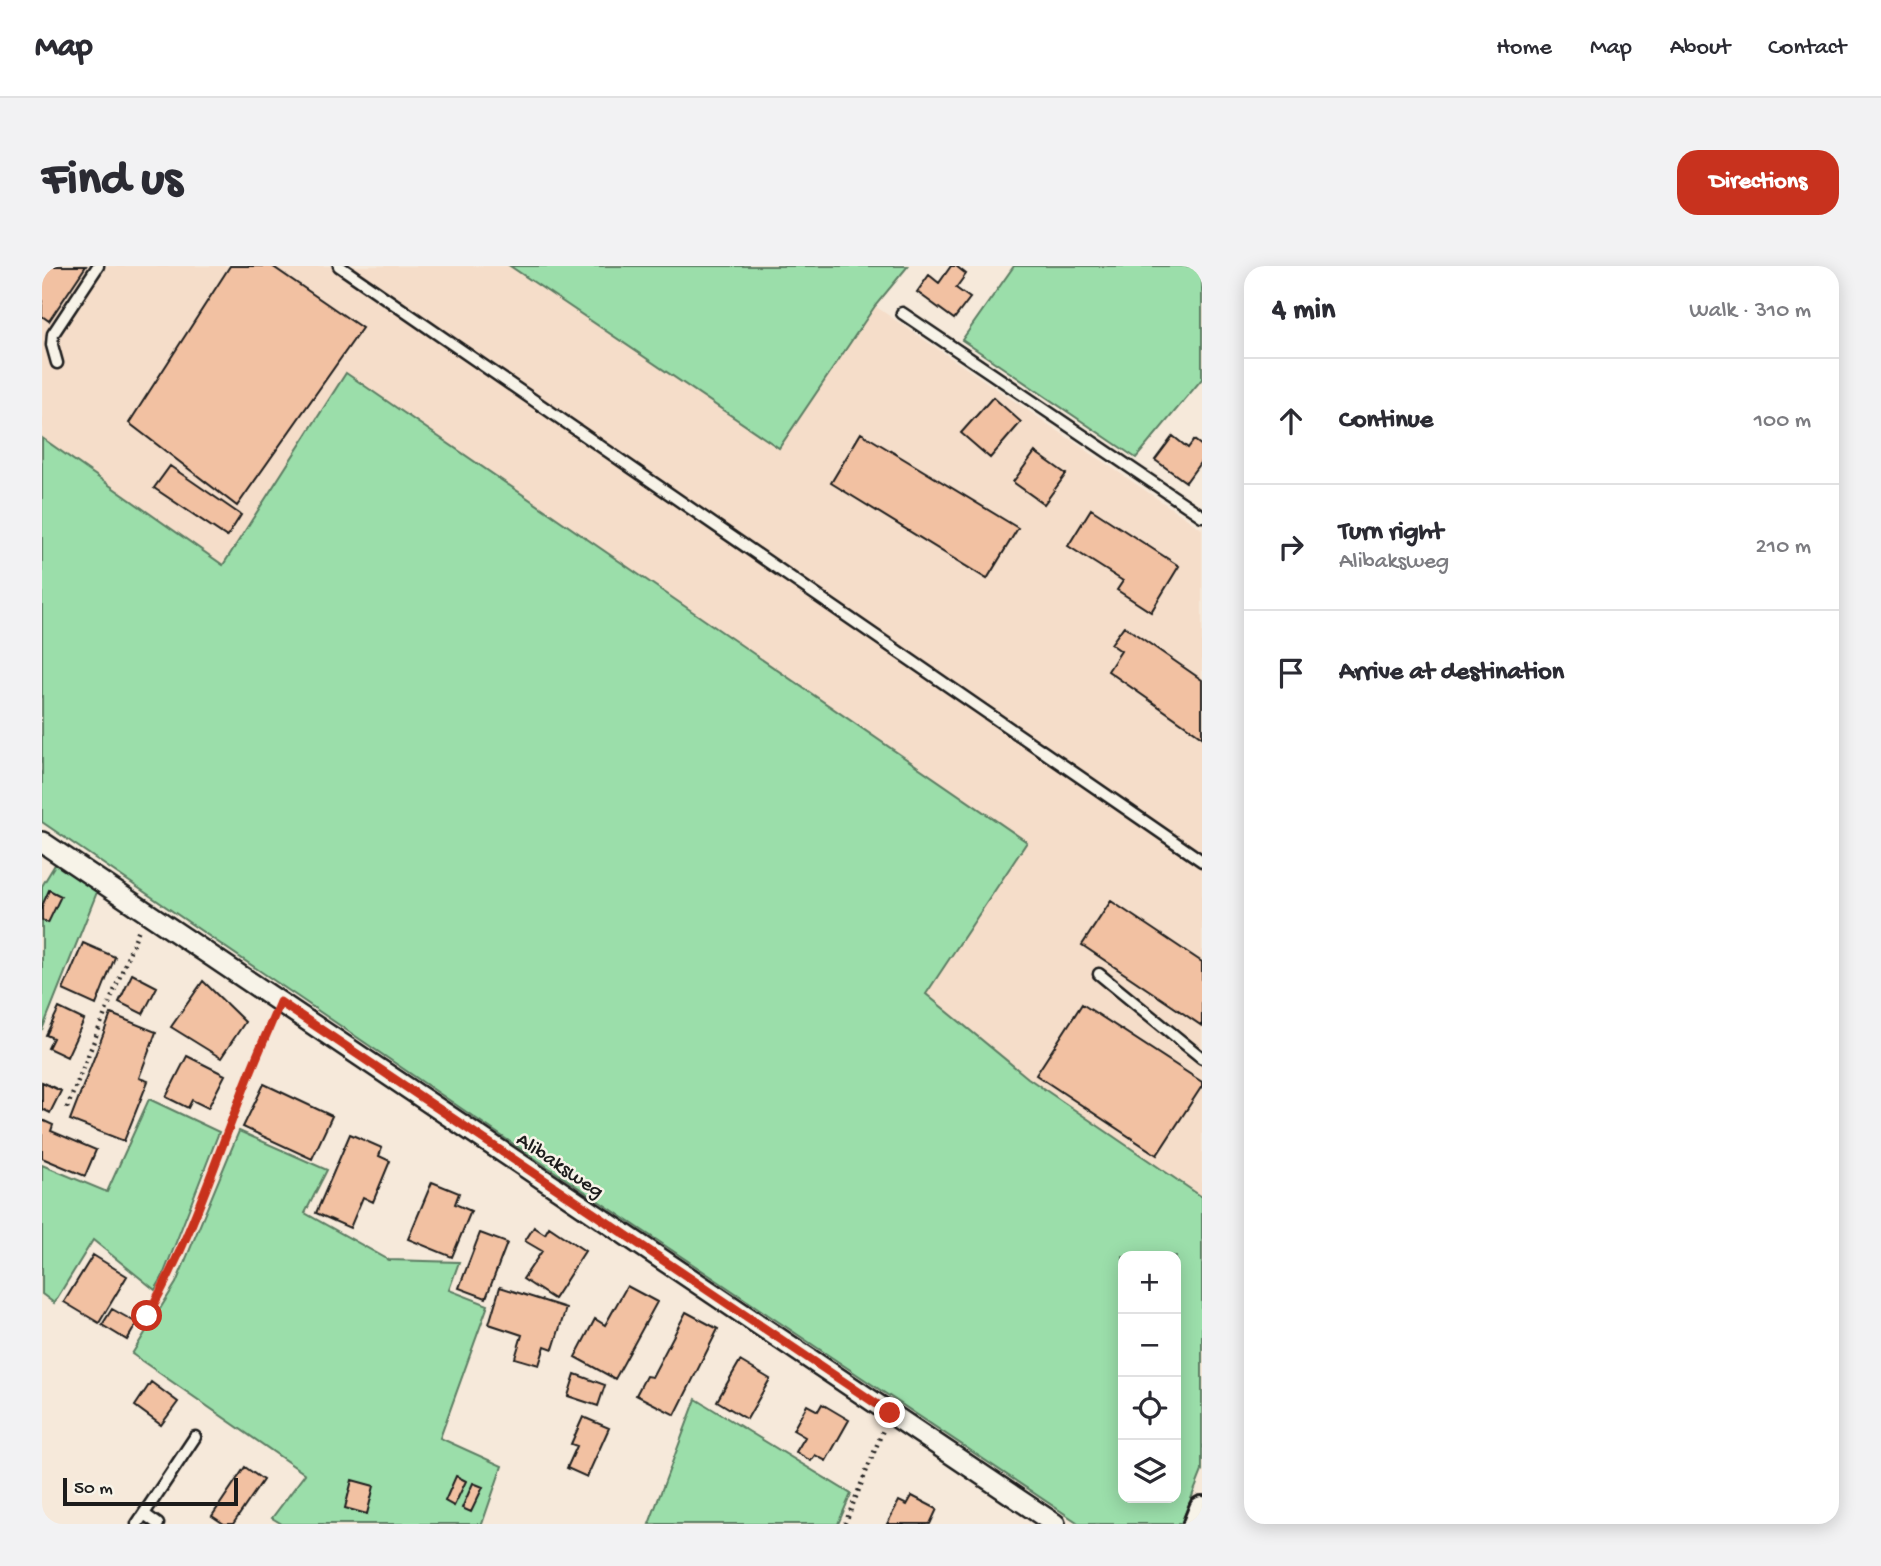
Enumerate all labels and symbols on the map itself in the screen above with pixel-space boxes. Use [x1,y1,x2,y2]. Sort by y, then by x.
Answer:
street label: Alibaksweg [510,1128,608,1205]
route start [131,1300,162,1331]
route end [874,1397,905,1428]
scale bar [63,1475,238,1507]

